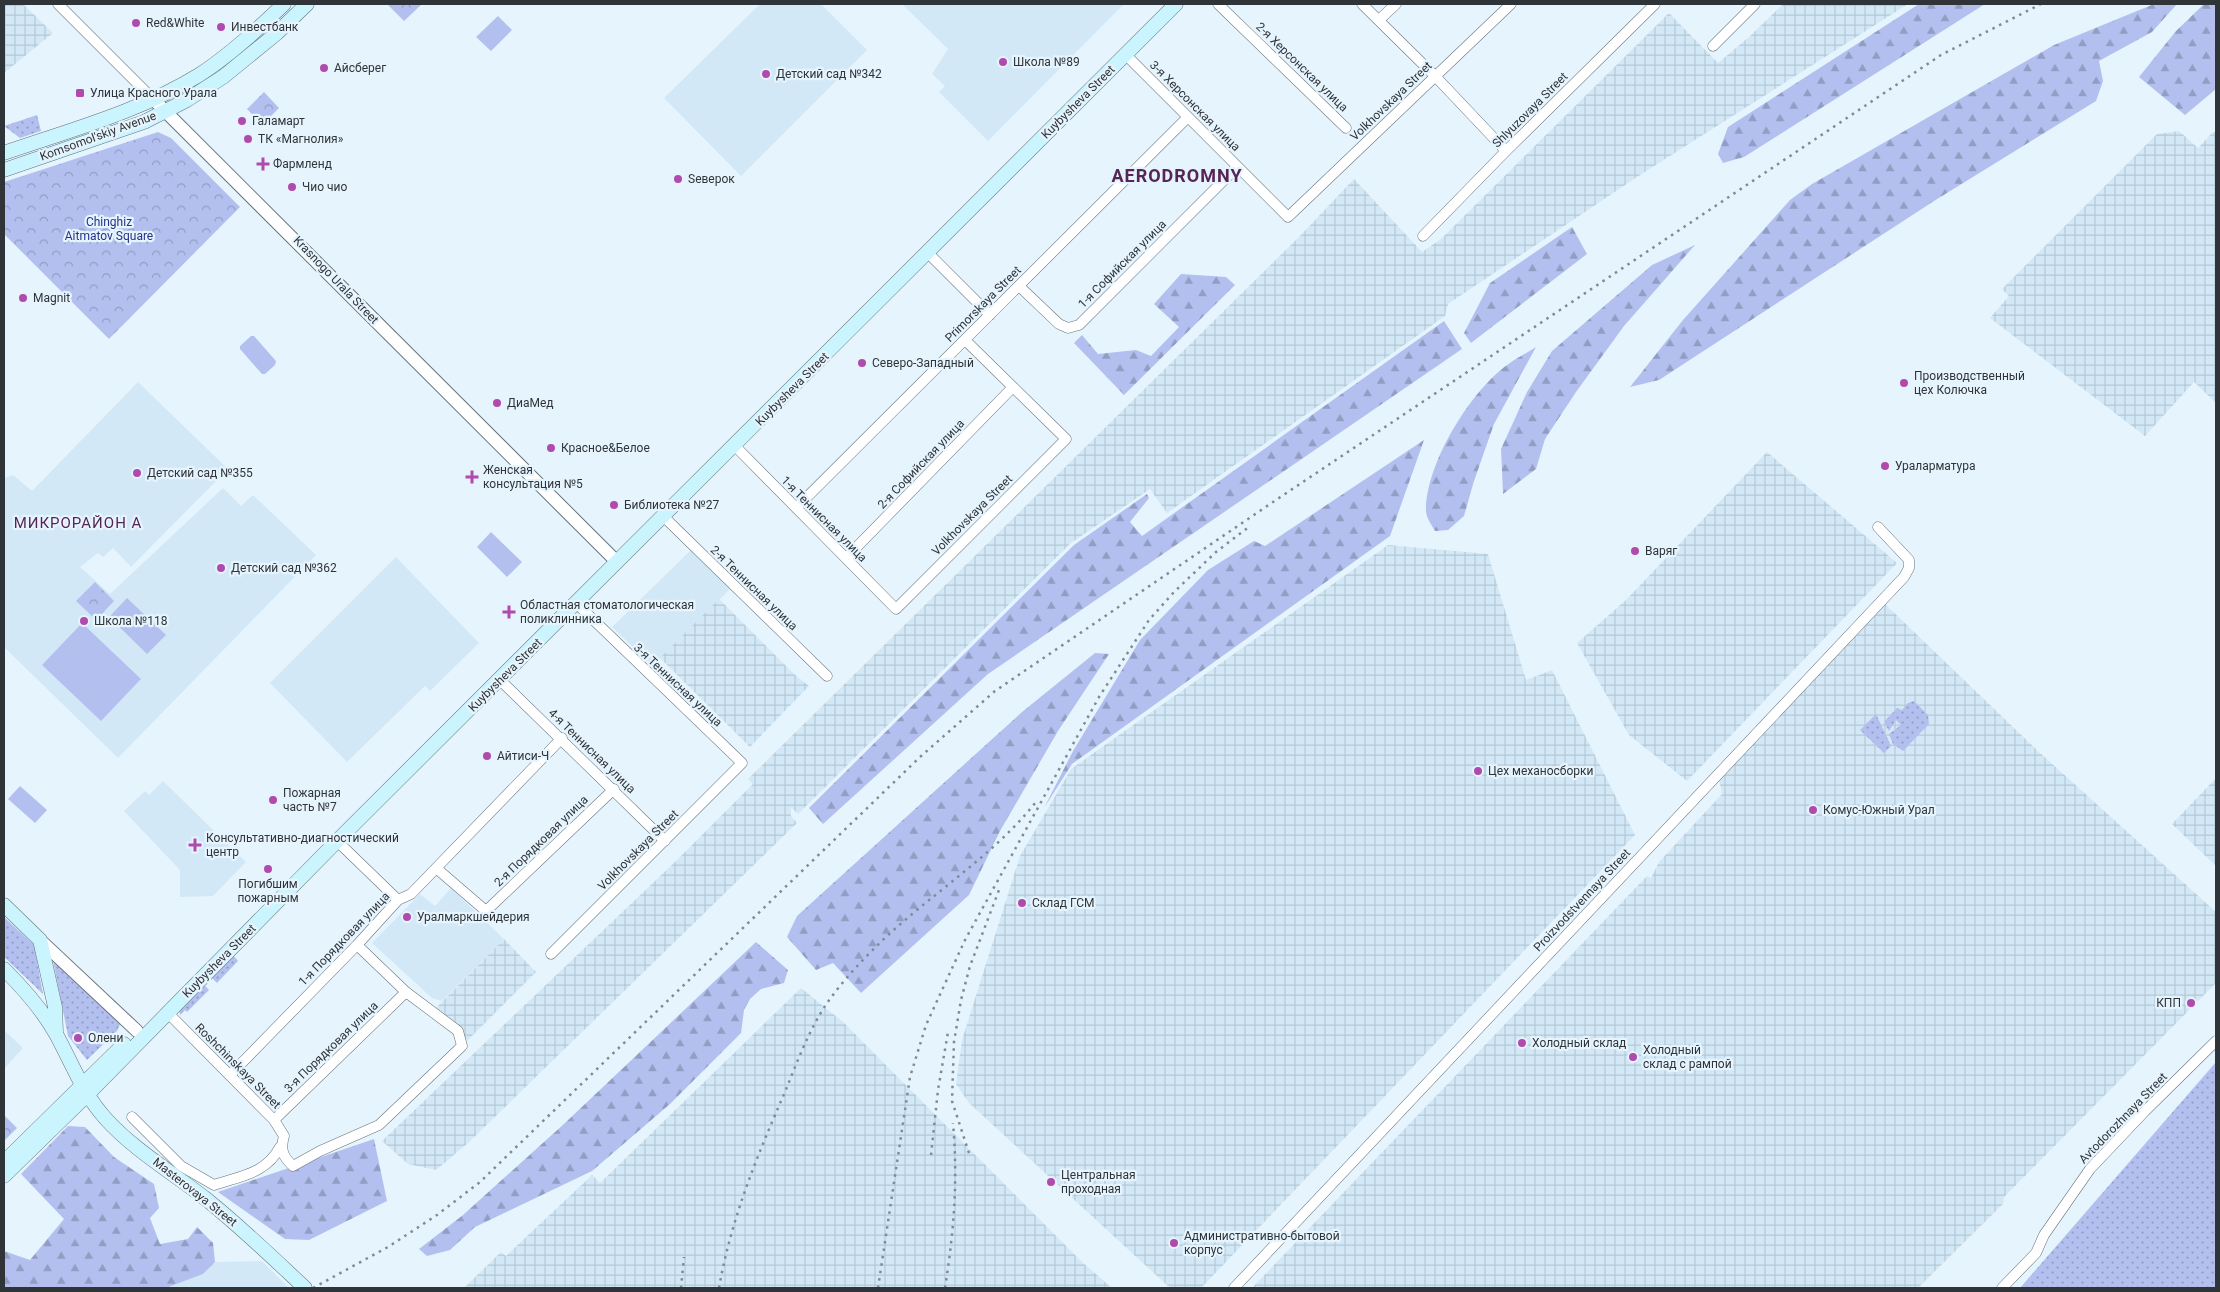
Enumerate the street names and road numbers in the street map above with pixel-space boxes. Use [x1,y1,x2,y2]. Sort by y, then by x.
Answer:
street label: 2-я Херсонская улица [1253,20,1351,114]
street label: 3-я Херсонская улица [1147,58,1243,154]
street label: Volkhovskaya Street [1347,58,1435,143]
street label: Kuybysheva Street [1038,62,1118,142]
street label: Shlyuzovaya Street [1490,69,1571,150]
street label: Komsomol'skiy Avenue [38,108,158,164]
street label: 1-я Софийская улица [1075,217,1169,311]
street label: Krasnogo Urala Street [291,233,381,327]
street label: Primorskaya Street [942,263,1024,345]
street label: Kuybysheva Street [752,349,832,429]
street label: 2-я Софийская улица [875,416,967,512]
street label: Volkhovskaya Street [929,472,1015,558]
street label: 1-я Теннисная улица [778,473,870,565]
street label: 2-я Теннисная улица [708,543,800,633]
street label: Kuybysheva Street [465,635,545,715]
street label: 3-я Теннисная улица [631,641,725,729]
street label: 4-я Теннисная улица [546,706,638,796]
street label: 2-я Порядковая улица [491,793,591,889]
street label: Volkhovskaya Street [595,807,681,893]
street label: Proizvodstvennaya Street [1531,846,1633,954]
street label: 1-я Порядковая улица [296,889,392,989]
street label: Kuybysheva Street [179,921,259,1001]
street label: 3-я Порядковая улица [281,999,381,1095]
street label: Roshchinskaya Street [192,1020,284,1112]
street label: Avtodorozhnaya Street [2076,1070,2170,1166]
street label: Masterovaya Street [150,1155,240,1229]

